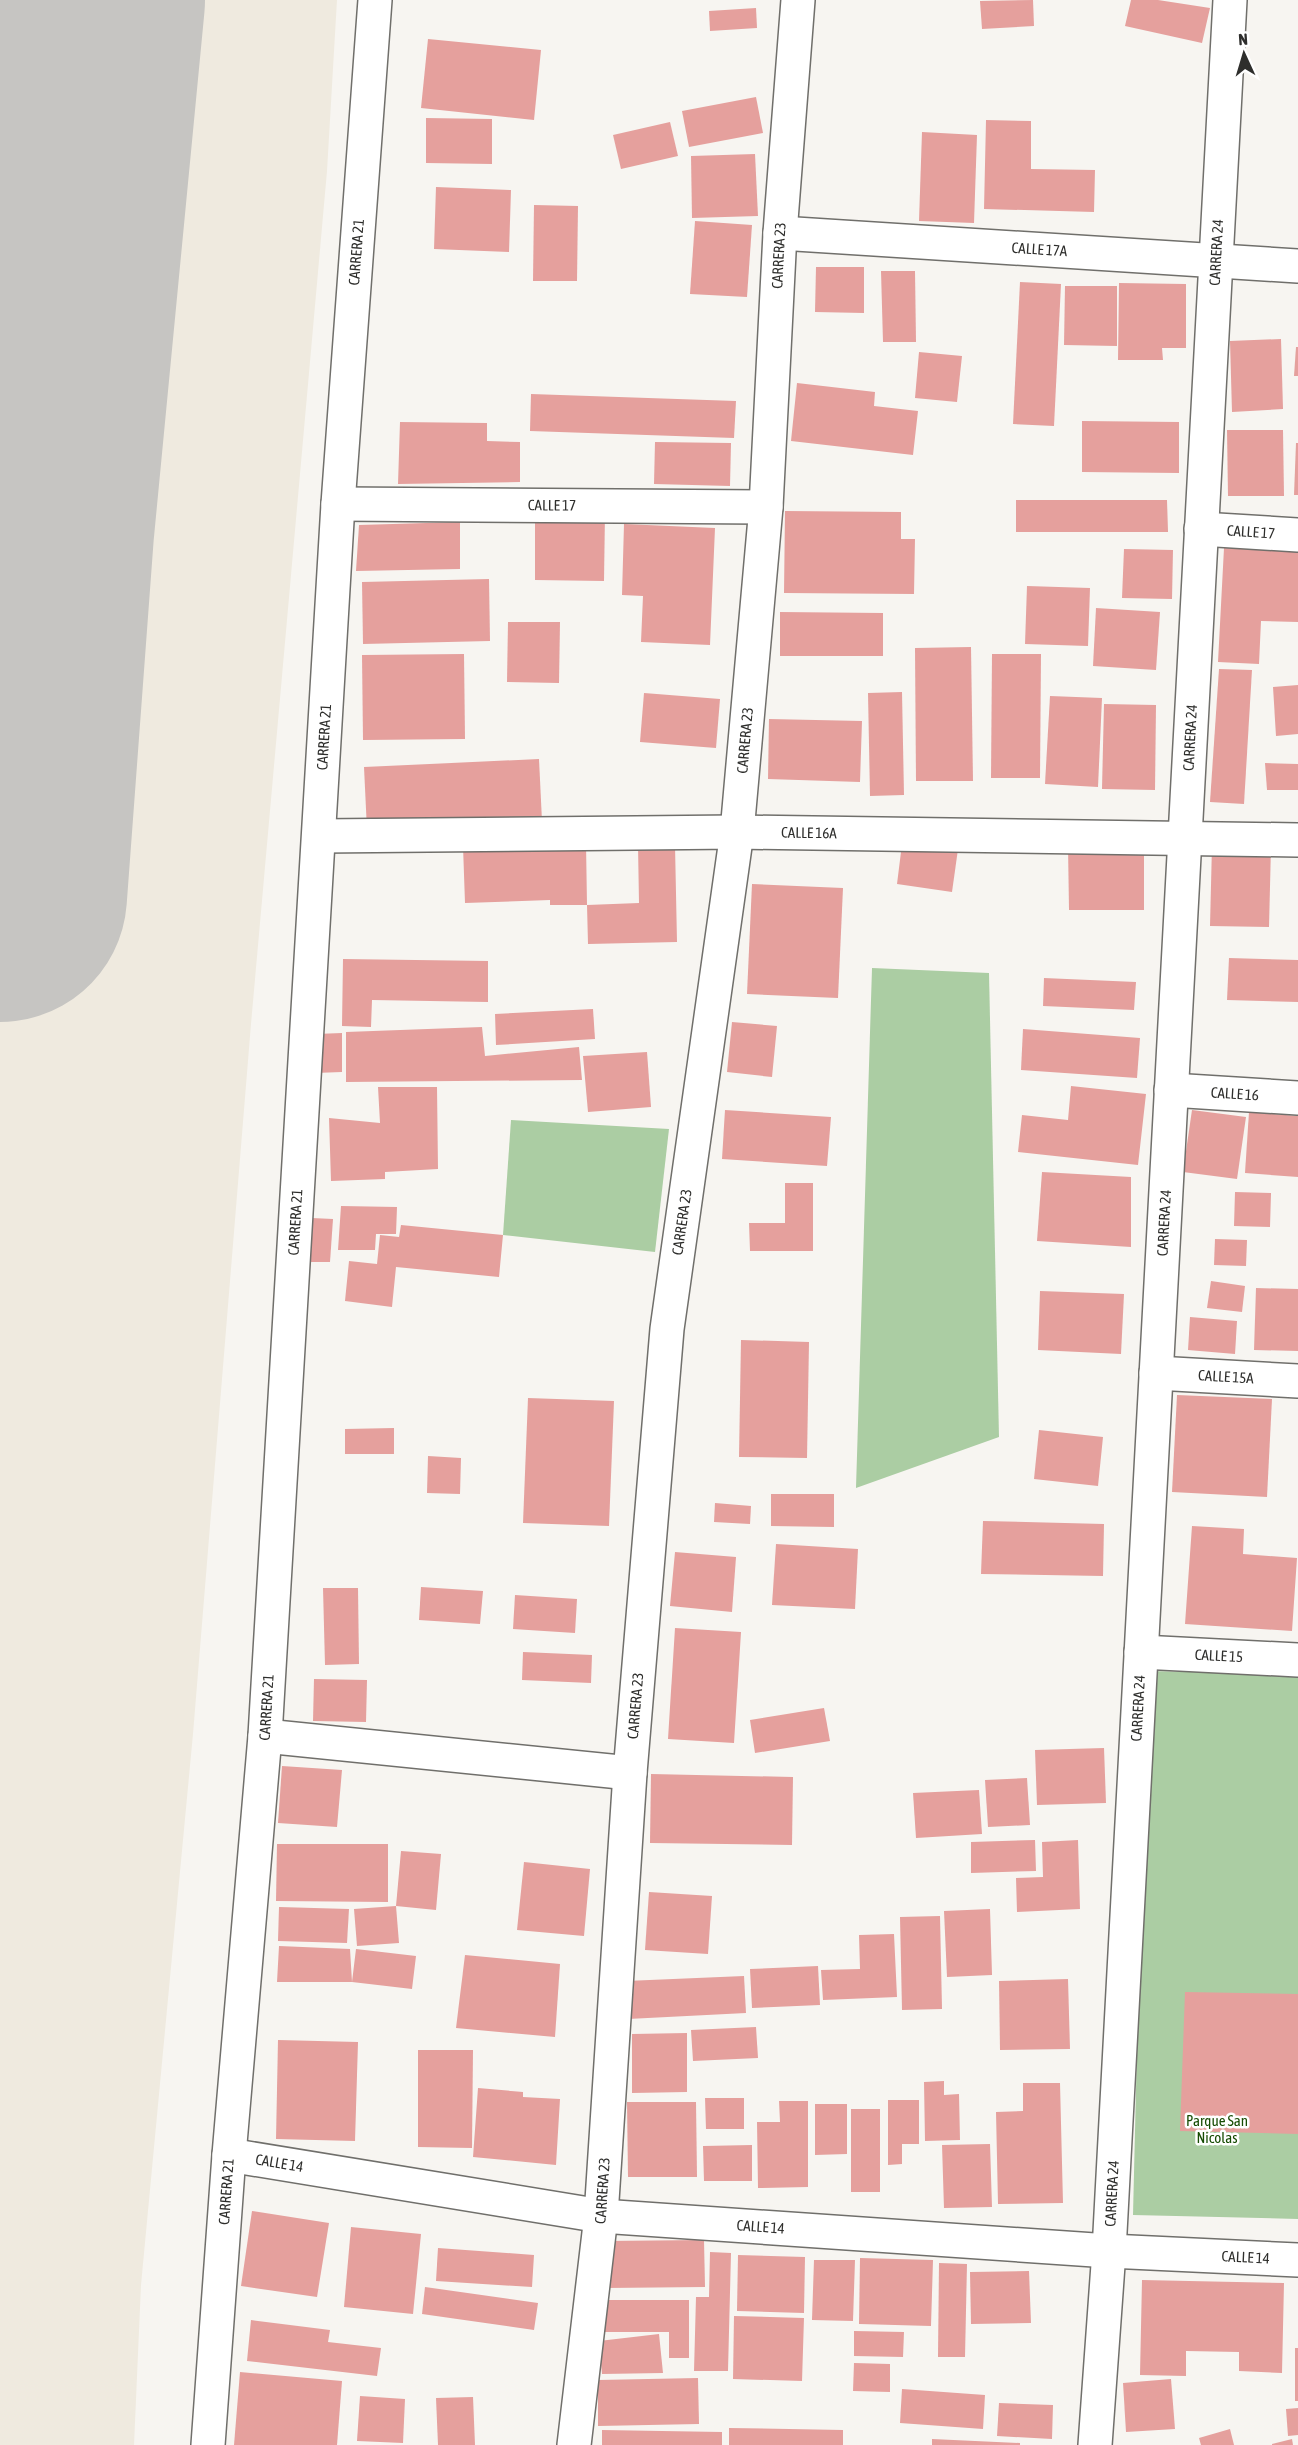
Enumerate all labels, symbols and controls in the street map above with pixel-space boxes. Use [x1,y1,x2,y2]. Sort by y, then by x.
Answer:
north arrow [1214,24,1274,84]
text: N [1238,30,1248,48]
street label: CARRERA 21 [345,218,367,286]
street label: CARRERA 24 [1206,219,1226,286]
street label: CARRERA 23 [768,222,789,289]
street label: CALLE 17A [1011,239,1068,259]
street label: CALLE 17 [528,496,576,514]
street label: CALLE 17 [1226,522,1276,542]
street label: CARRERA 21 [313,703,334,771]
street label: CARRERA 24 [1180,704,1200,771]
street label: CARRERA 23 [733,706,756,774]
street label: CALLE 16A [781,824,838,841]
street label: CALLE 16 [1210,1084,1260,1104]
street label: CARRERA 21 [284,1188,305,1256]
street label: CARRERA 23 [668,1188,695,1256]
street label: CARRERA 24 [1153,1189,1174,1257]
street label: CALLE 15A [1198,1366,1255,1387]
street label: CALLE 15 [1194,1646,1243,1665]
street label: CARRERA 23 [624,1672,646,1740]
street label: CARRERA 21 [256,1674,277,1741]
street label: CARRERA 24 [1127,1675,1148,1742]
park label: Parque San Nicolas [1186,2112,1248,2146]
street label: CALLE 14 [254,2150,305,2175]
street label: CARRERA 23 [591,2157,613,2225]
street label: CARRERA 21 [215,2158,237,2225]
street label: CARRERA 24 [1101,2160,1122,2227]
street label: CALLE 14 [736,2216,785,2237]
street label: CALLE 14 [1221,2247,1270,2267]

